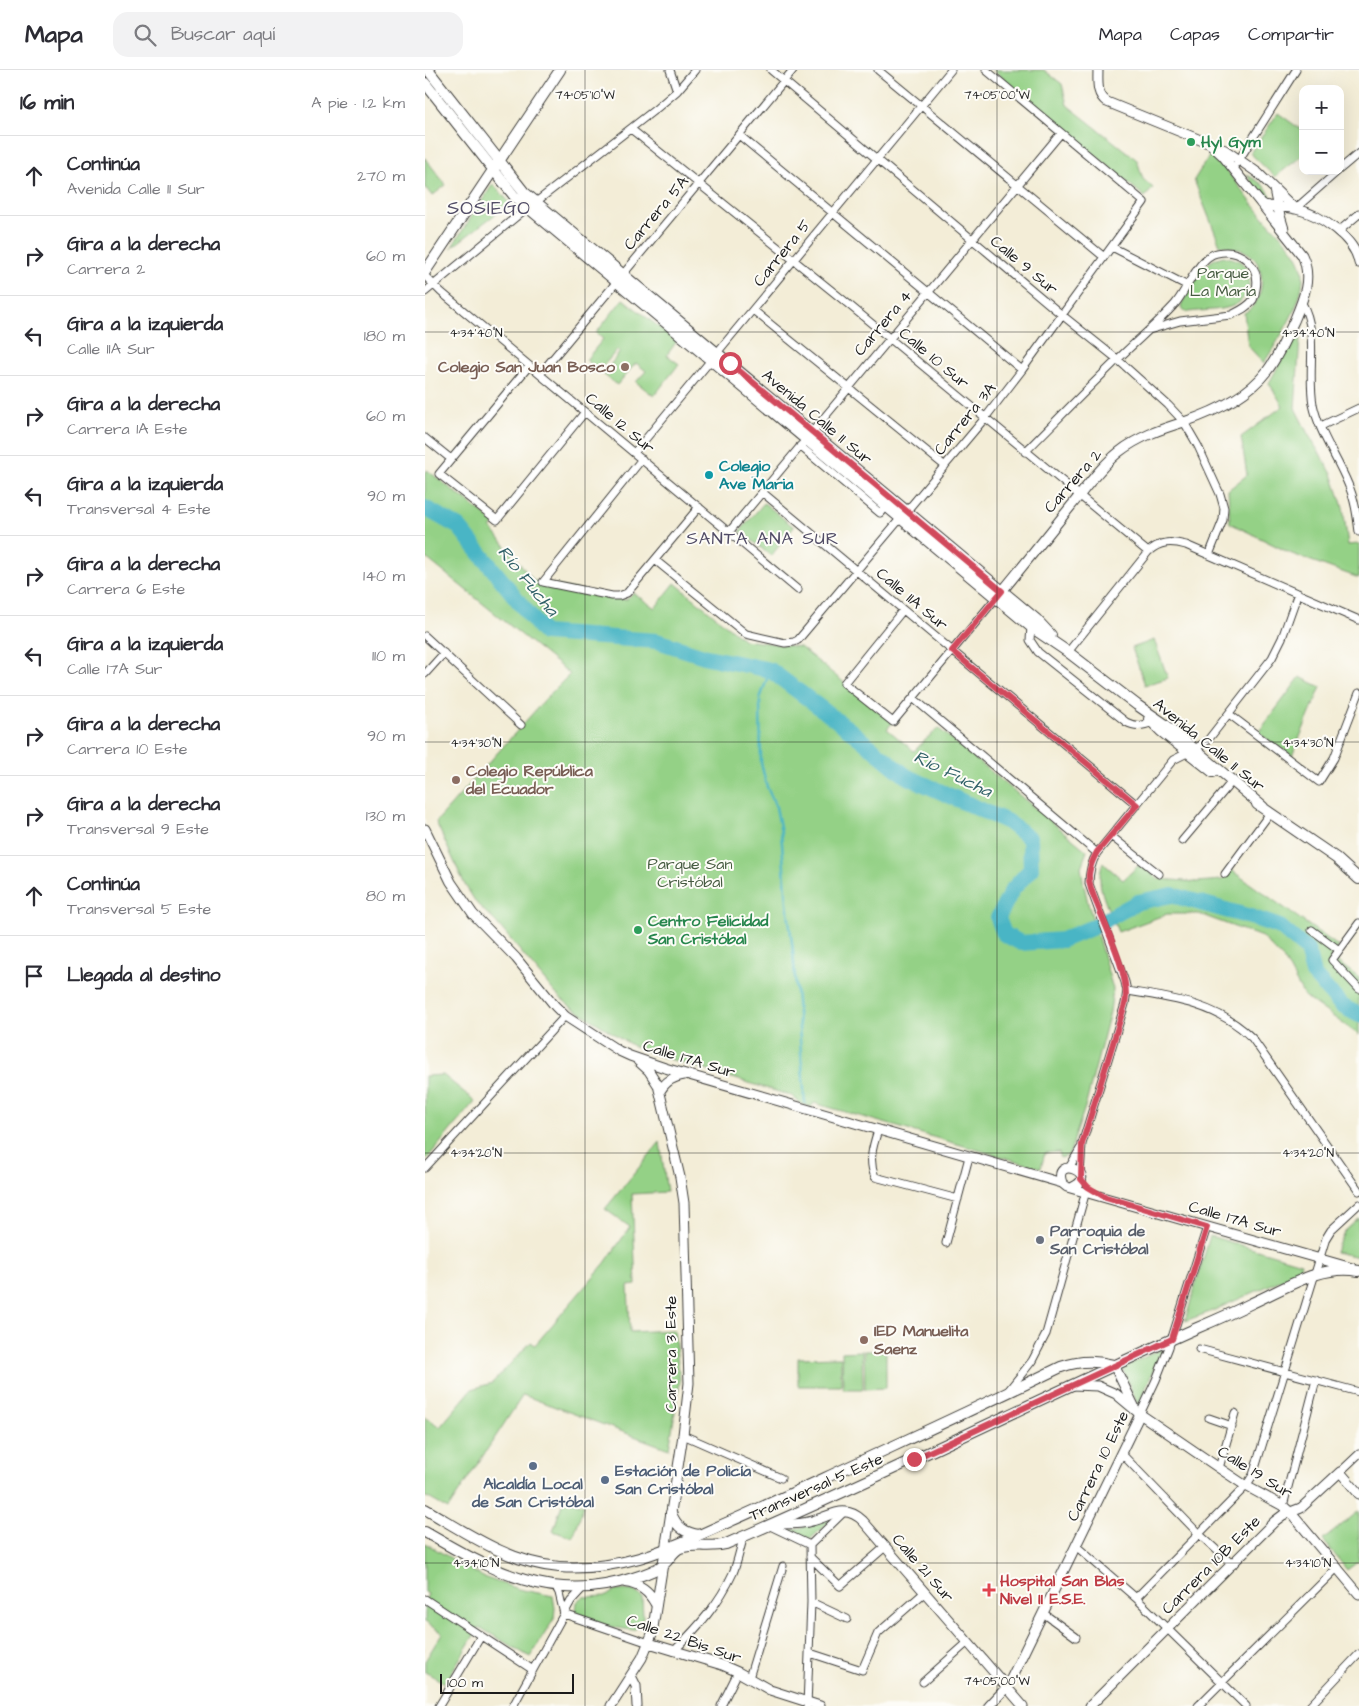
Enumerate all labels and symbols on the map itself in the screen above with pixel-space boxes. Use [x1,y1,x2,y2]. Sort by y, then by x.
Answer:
text: 74°05'10"W [555,87,615,104]
text: 74°05'00"W [964,87,1030,104]
place label: Hyl Gym [1201,131,1261,154]
marker: Hyl Gym [1185,136,1197,148]
street label: Carrera 5A [618,171,694,255]
district label: SOSIEGO [447,195,531,222]
street label: Carrera 5 [748,214,816,291]
street label: Calle 9 Sur [985,230,1063,300]
park label: Parque La María [1190,262,1256,302]
street label: Carrera 4 [849,285,917,361]
street label: Calle 10 Sur [894,322,974,394]
text: 4°34'40"N [449,325,503,342]
text: 4°34'40"N [1281,325,1335,342]
route start [719,352,742,375]
place label: Colegio San Juan Bosco [438,356,616,380]
marker: Colegio San Juan Bosco [619,361,631,373]
street label: Avenida Calle 11 Sur [757,364,877,470]
street label: Carrera 3A [929,378,1001,460]
street label: Calle 12 Sur [581,387,660,459]
street label: Carrera 2 [1039,444,1107,518]
place label: Colegio Ave Maria [719,455,794,495]
marker: Colegio Ave Maria [703,469,715,481]
district label: SANTA ANA SUR [686,526,840,551]
water label: Río Fucha [492,541,565,622]
street label: Calle 11A Sur [871,562,953,636]
street label: Avenida Calle 11 Sur [1149,693,1270,797]
text: 4°34'30"N [450,735,502,752]
text: 4°34'30"N [1282,735,1334,752]
water label: Río Fucha [910,744,997,804]
place label: Colegio República del Ecuador [465,760,594,800]
marker: Colegio República del Ecuador [450,774,462,786]
park label: Parque San Cristóbal [648,853,733,893]
place label: Centro Felicidad San Cristóbal [647,910,769,950]
marker: Centro Felicidad San Cristóbal [632,924,644,936]
street label: Calle 17A Sur [640,1035,738,1084]
text: 4°34'20"N [450,1145,502,1162]
text: 4°34'20"N [1282,1145,1334,1162]
street label: Calle 17A Sur [1186,1195,1284,1243]
place label: Parroquia de San Cristóbal [1049,1220,1149,1260]
marker: Parroquia de San Cristóbal [1034,1234,1046,1246]
street label: Carrera 3 Este [660,1295,682,1412]
place label: IED Manuelita Saenz [873,1320,969,1360]
marker: IED Manuelita Saenz [858,1334,870,1346]
street label: Carrera 10 Este [1062,1407,1134,1525]
street label: Calle 19 Sur [1213,1440,1297,1504]
street label: Transversal 5 Este [746,1447,887,1526]
route end [903,1448,926,1471]
marker: Alcaldía Local de San Cristóbal [527,1460,539,1472]
place label: Estación de Policía San Cristóbal [614,1460,752,1500]
place label: Alcaldía Local de San Cristóbal [471,1473,594,1513]
marker: Estación de Policía San Cristóbal [599,1474,611,1486]
street label: Carrera 10B Este [1157,1510,1266,1619]
street label: Calle 21 Sur [887,1529,959,1607]
text: 4°34'10"N [453,1555,500,1572]
text: 4°34'10"N [1285,1555,1332,1572]
place label: Hospital San Blas Nivel II E.S.E. [1000,1570,1124,1610]
marker: Hospital San Blas Nivel II E.S.E. [982,1583,996,1597]
street label: Calle 22 Bis Sur [624,1609,744,1669]
scale bar [440,1671,574,1694]
text: 74°05'00"W [964,1673,1030,1690]

